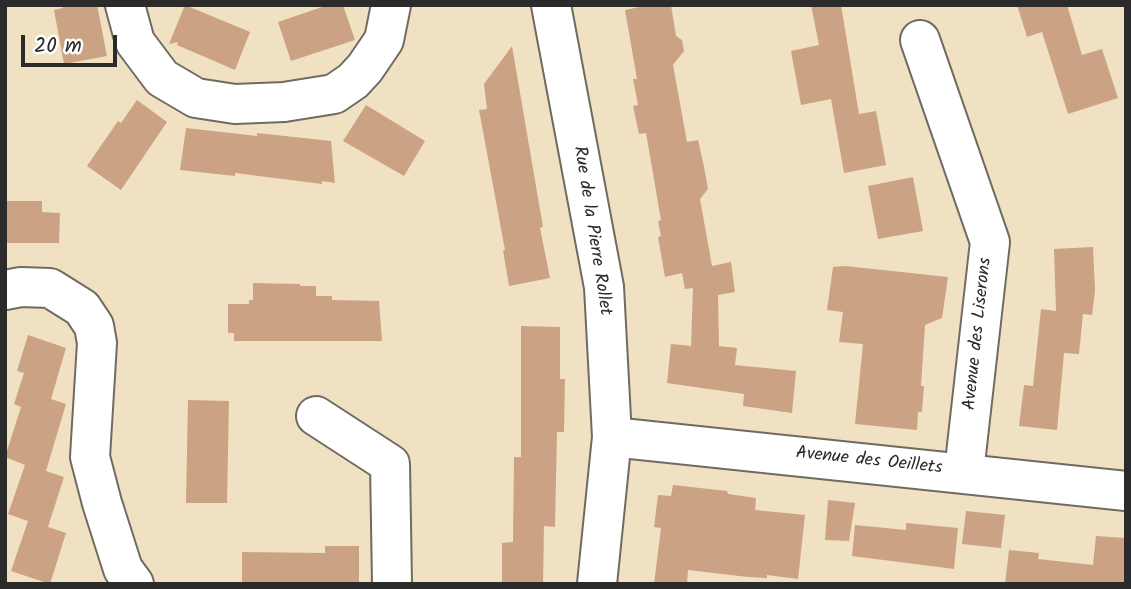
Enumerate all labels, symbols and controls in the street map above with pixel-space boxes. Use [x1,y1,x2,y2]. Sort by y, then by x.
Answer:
scale bar [24,21,121,65]
text: 20 m [34,30,82,63]
street label: Rue de la Pierre Rollet [567,145,615,317]
street label: Avenue des Liserons [960,257,998,411]
street label: Avenue des Oeillets [795,444,943,480]

